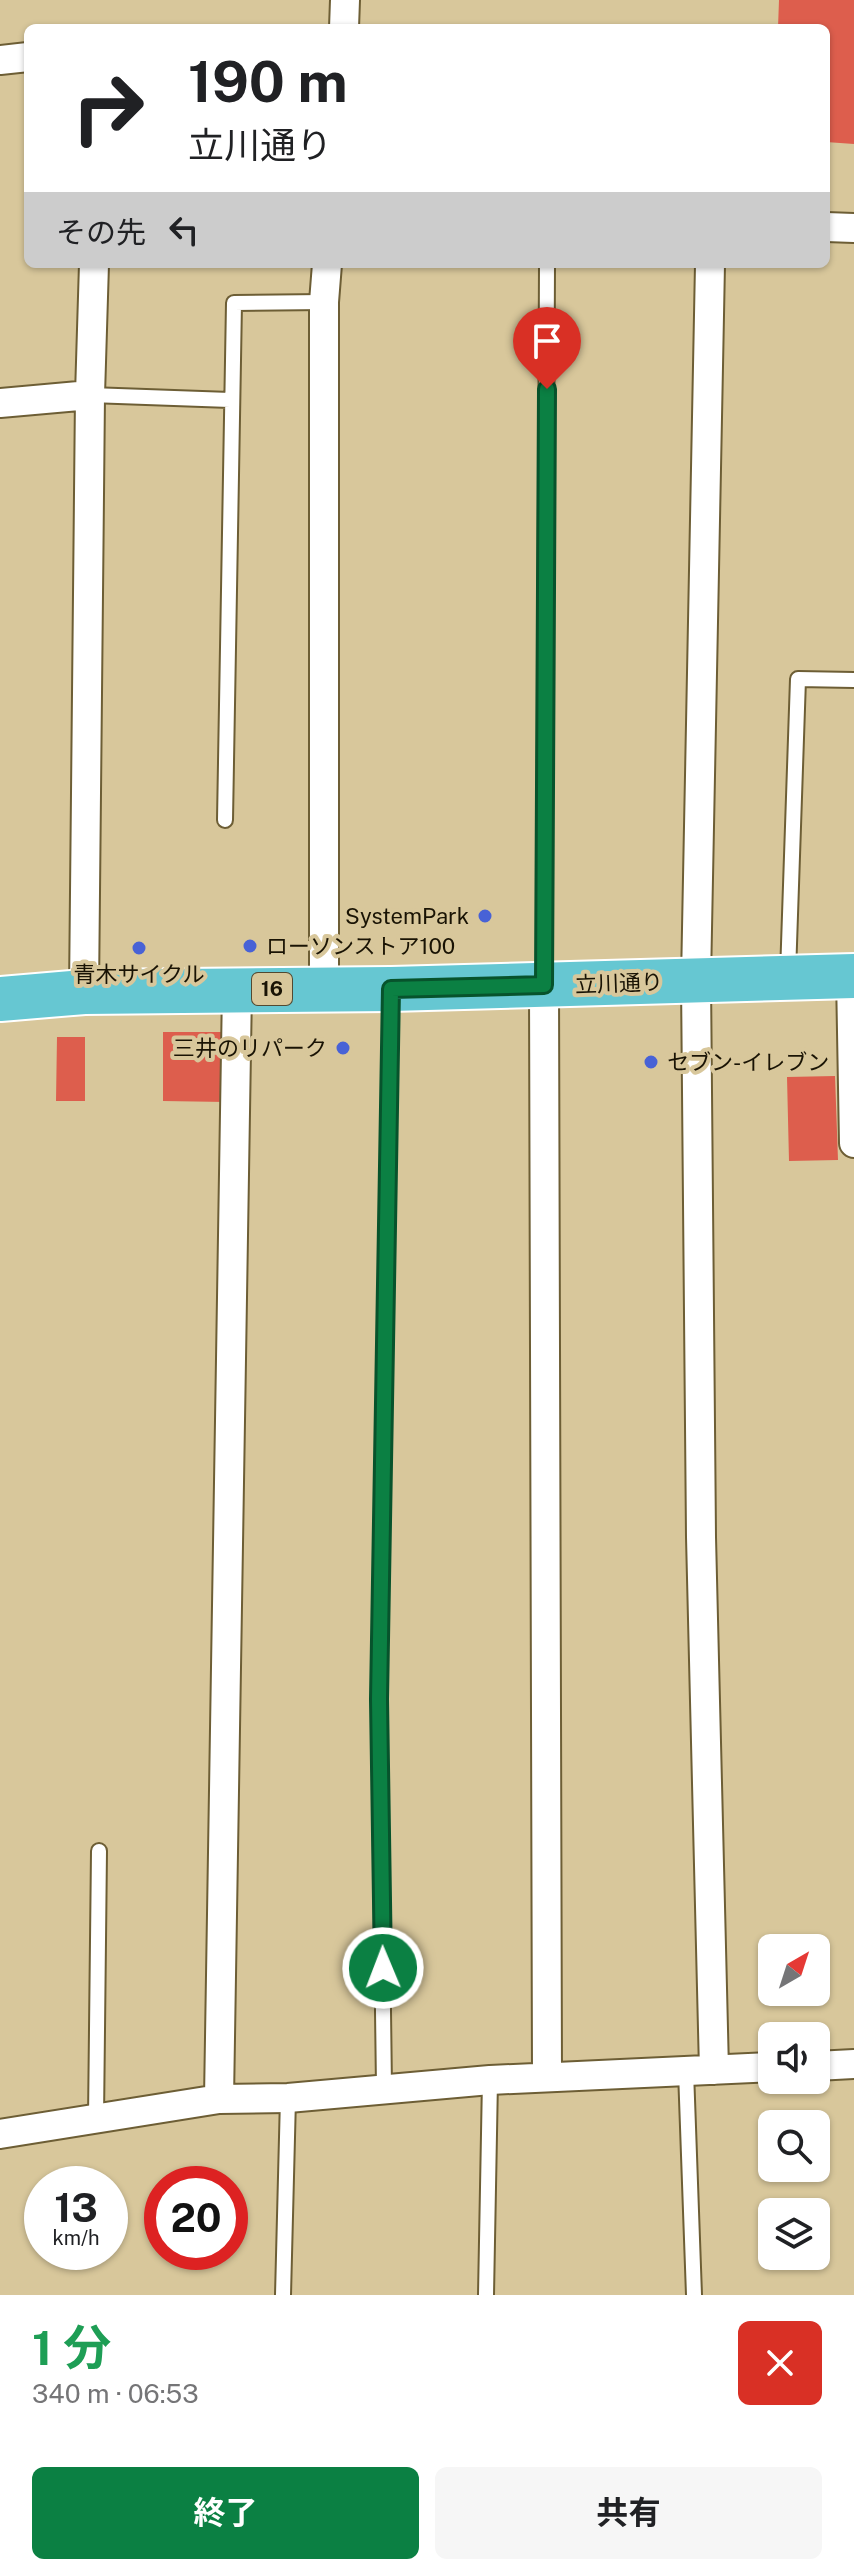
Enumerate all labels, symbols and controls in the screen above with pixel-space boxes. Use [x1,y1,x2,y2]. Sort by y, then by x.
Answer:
text: 190 m [188,49,348,115]
icon: right [56,56,160,160]
text: 立川通り [188,124,332,166]
icon: left [162,208,206,252]
text: その先 [56,214,146,250]
pin [513,307,581,389]
icon: arrive [525,319,569,363]
place label: SystemPark [345,903,469,929]
marker: SystemPark [476,907,494,925]
place label: ローソンストア100 [266,933,455,959]
marker: ローソンストア100 [241,937,259,955]
marker: 青木サイクル [130,939,148,957]
place label: 青木サイクル [74,961,204,987]
street label: 立川通り [575,968,663,998]
road number: 16 [252,973,292,1005]
place label: 三井のリパーク [173,1035,327,1061]
marker: 三井のリパーク [334,1039,352,1057]
place label: セブン-イレブン [667,1049,829,1075]
marker: セブン-イレブン [642,1053,660,1071]
position arrow [341,1926,425,2010]
north arrow [758,1934,830,2006]
map controls [758,1934,830,2270]
button: sound [758,2022,830,2094]
button: search [758,2110,830,2182]
speed limit sign: 20 [144,2166,248,2270]
text: 13 [54,2184,98,2231]
button: layers [758,2198,830,2270]
text: km/h [52,2226,100,2250]
text: 1 分 [32,2319,111,2376]
button: close [738,2321,822,2405]
text: 340 m · 06:53 [32,2378,199,2409]
button: 終了 [32,2467,419,2559]
button: 共有 [435,2467,822,2559]

